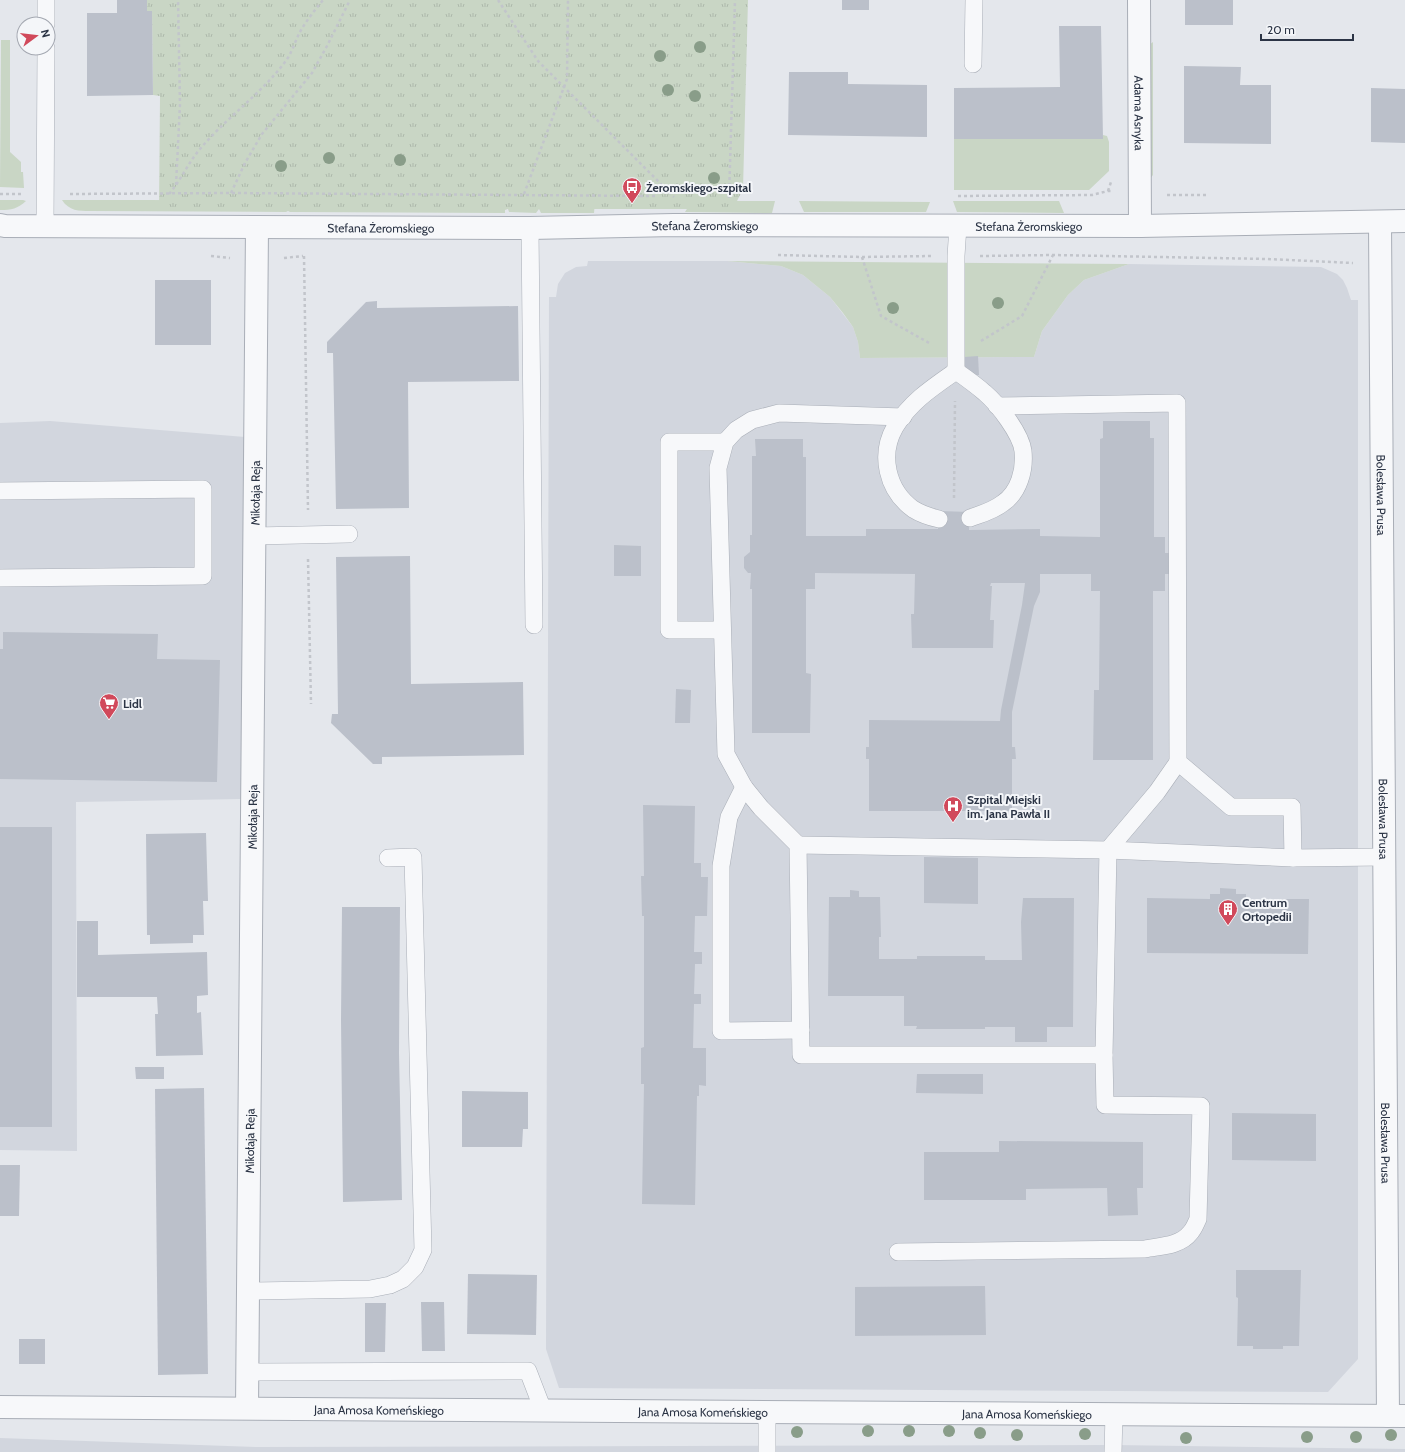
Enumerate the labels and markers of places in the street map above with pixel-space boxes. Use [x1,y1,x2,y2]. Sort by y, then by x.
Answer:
bus stop icon: Żeromskiego-szpital [621,176,643,204]
place label: Żeromskiego-szpital [646,180,751,195]
supermarket icon: Lidl [98,692,120,720]
place label: Lidl [123,696,142,711]
place label: Szpital Miejski im. Jana Pawła II [967,792,1050,821]
hospital icon: Szpital Miejski im. Jana Pawła II [942,795,964,823]
place label: Centrum Ortopedii [1242,895,1292,924]
building icon: Centrum Ortopedii [1217,898,1239,926]

